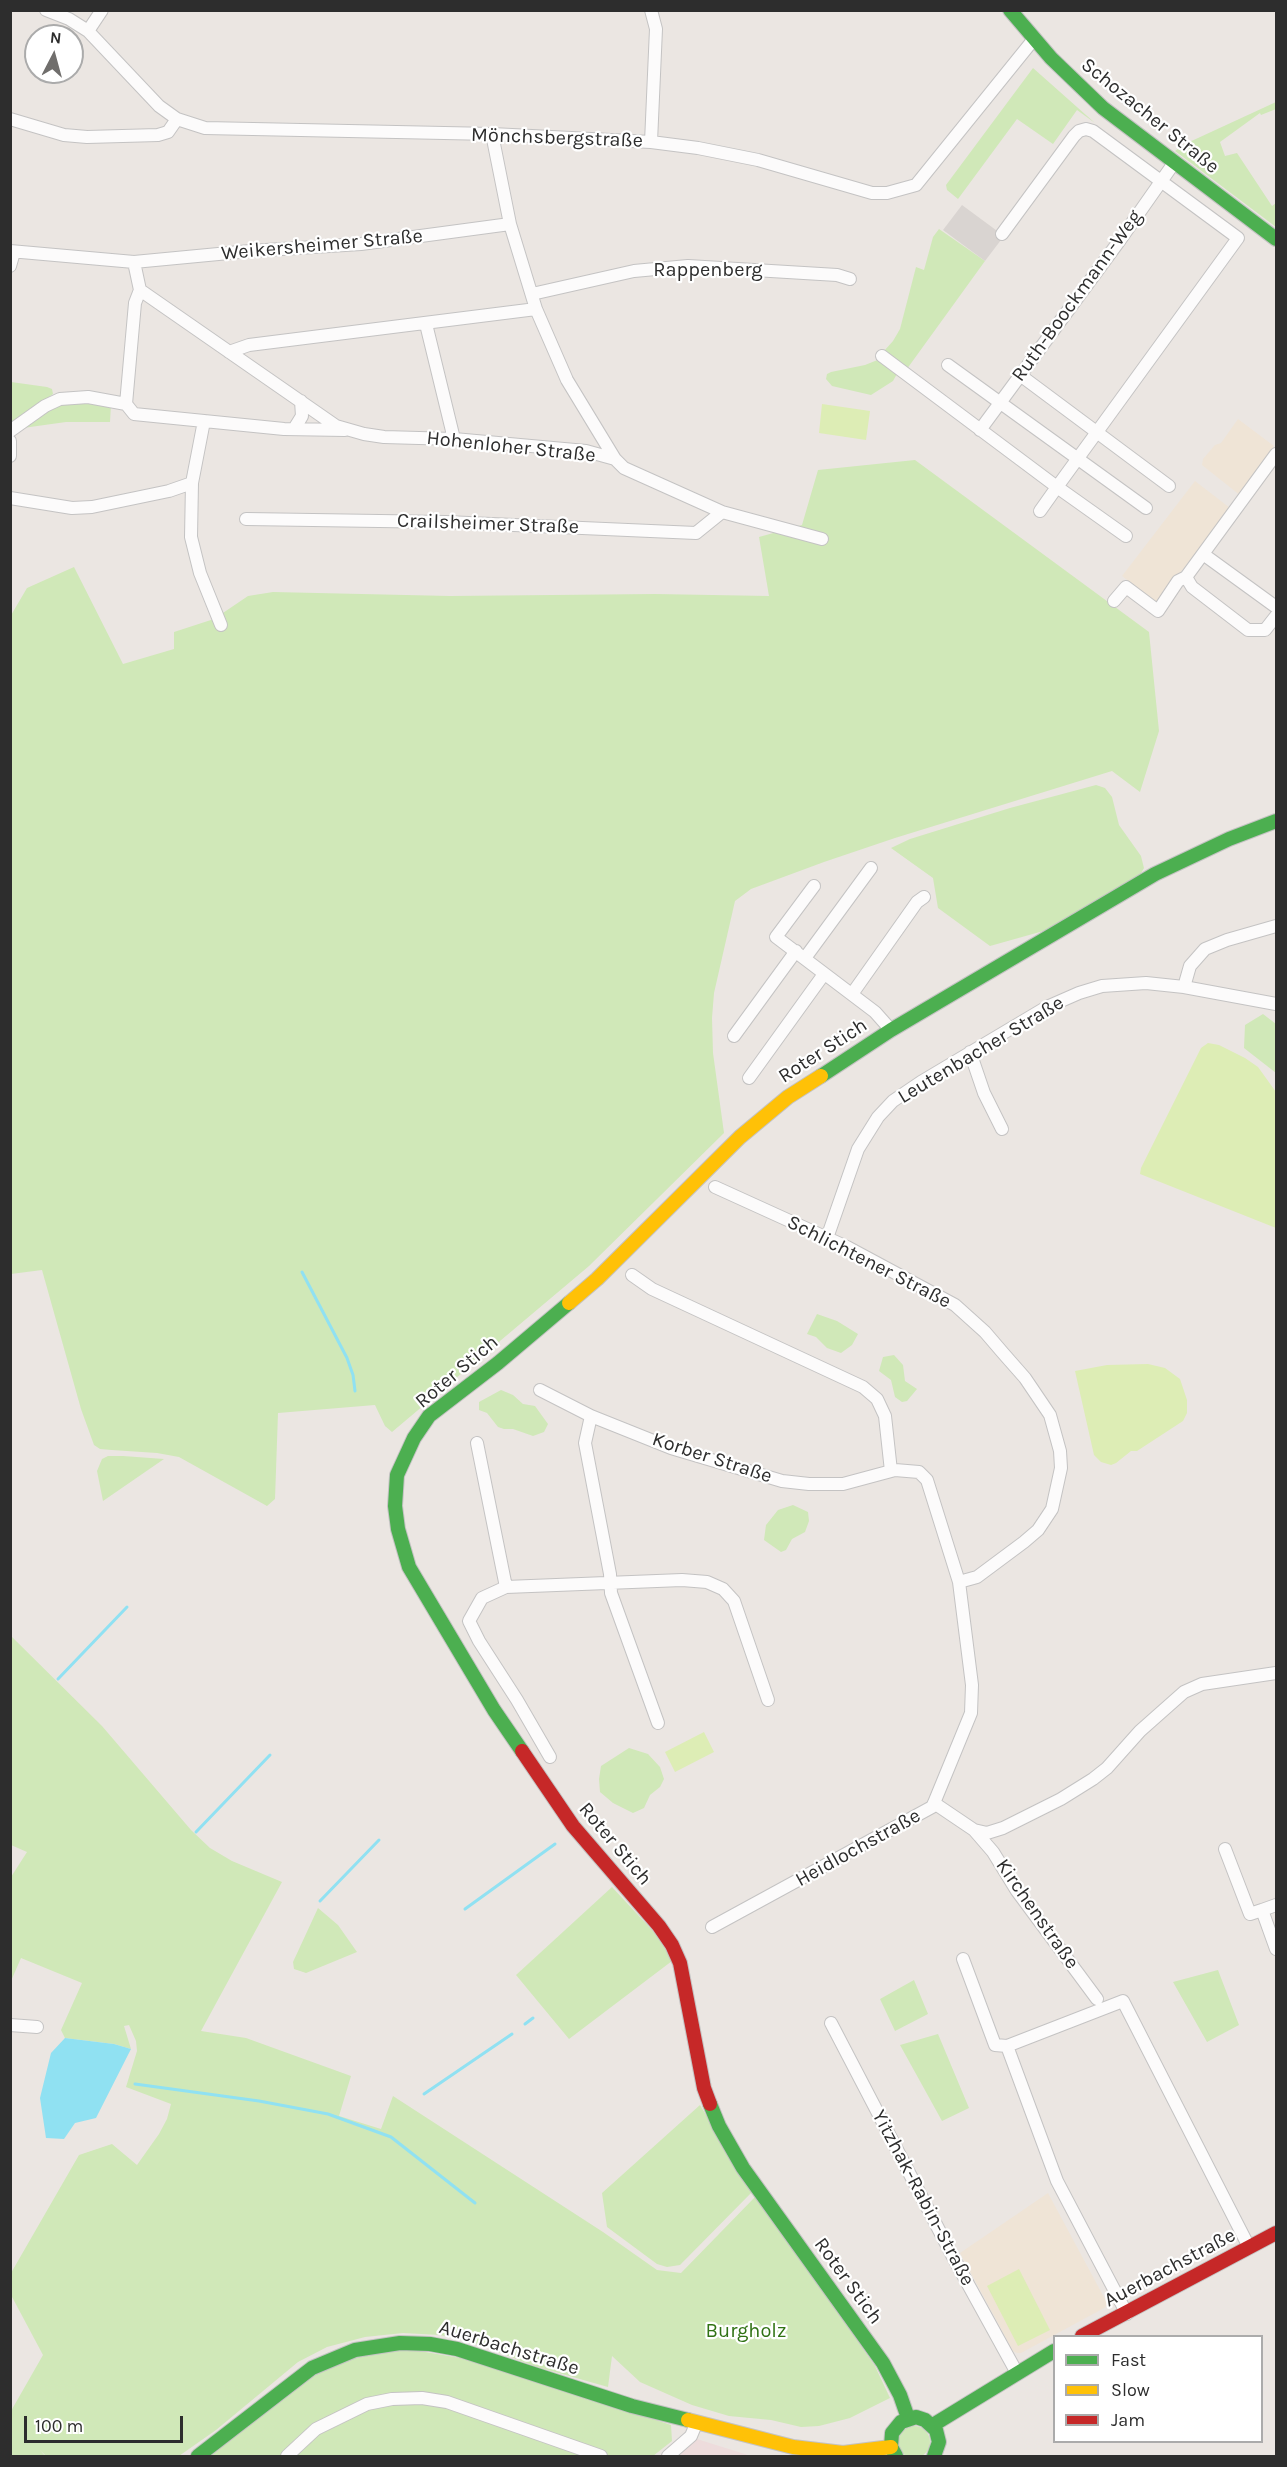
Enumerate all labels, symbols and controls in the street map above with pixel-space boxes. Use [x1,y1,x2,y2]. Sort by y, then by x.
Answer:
north arrow [24,24,84,84]
text: N [49,28,62,48]
street label: Schozacher Straße [1076,53,1224,179]
street label: Mönchsbergstraße [471,123,643,153]
street label: Ruth-Boockmann-Weg [1007,205,1147,387]
street label: Weikersheimer Straße [220,224,424,266]
street label: Rappenberg [653,258,763,282]
street label: Hohenloher Straße [425,426,597,468]
street label: Crailsheimer Straße [397,509,579,539]
street label: Leutenbacher Straße [894,991,1068,1109]
street label: Roter Stich [774,1013,872,1089]
street label: Schlichtener Straße [783,1210,955,1314]
street label: Roter Stich [411,1330,503,1414]
street label: Korber Straße [649,1427,775,1489]
street label: Roter Stich [573,1798,657,1890]
street label: Heidlochstraße [791,1804,925,1892]
street label: Kirchenstraße [990,1854,1084,1974]
street label: Yitzhak-Rabin-Straße [866,2106,980,2290]
street label: Auerbachstraße [1100,2223,1240,2313]
street label: Roter Stich [809,2233,887,2329]
street label: Auerbachstraße [436,2315,582,2381]
park label: Burgholz [706,2319,786,2343]
legend [1053,2335,1263,2443]
text: Fast [1111,2349,1146,2371]
text: Slow [1111,2379,1150,2401]
scale bar [27,2404,186,2442]
text: Jam [1111,2409,1145,2431]
text: 100 m [35,2415,83,2437]

